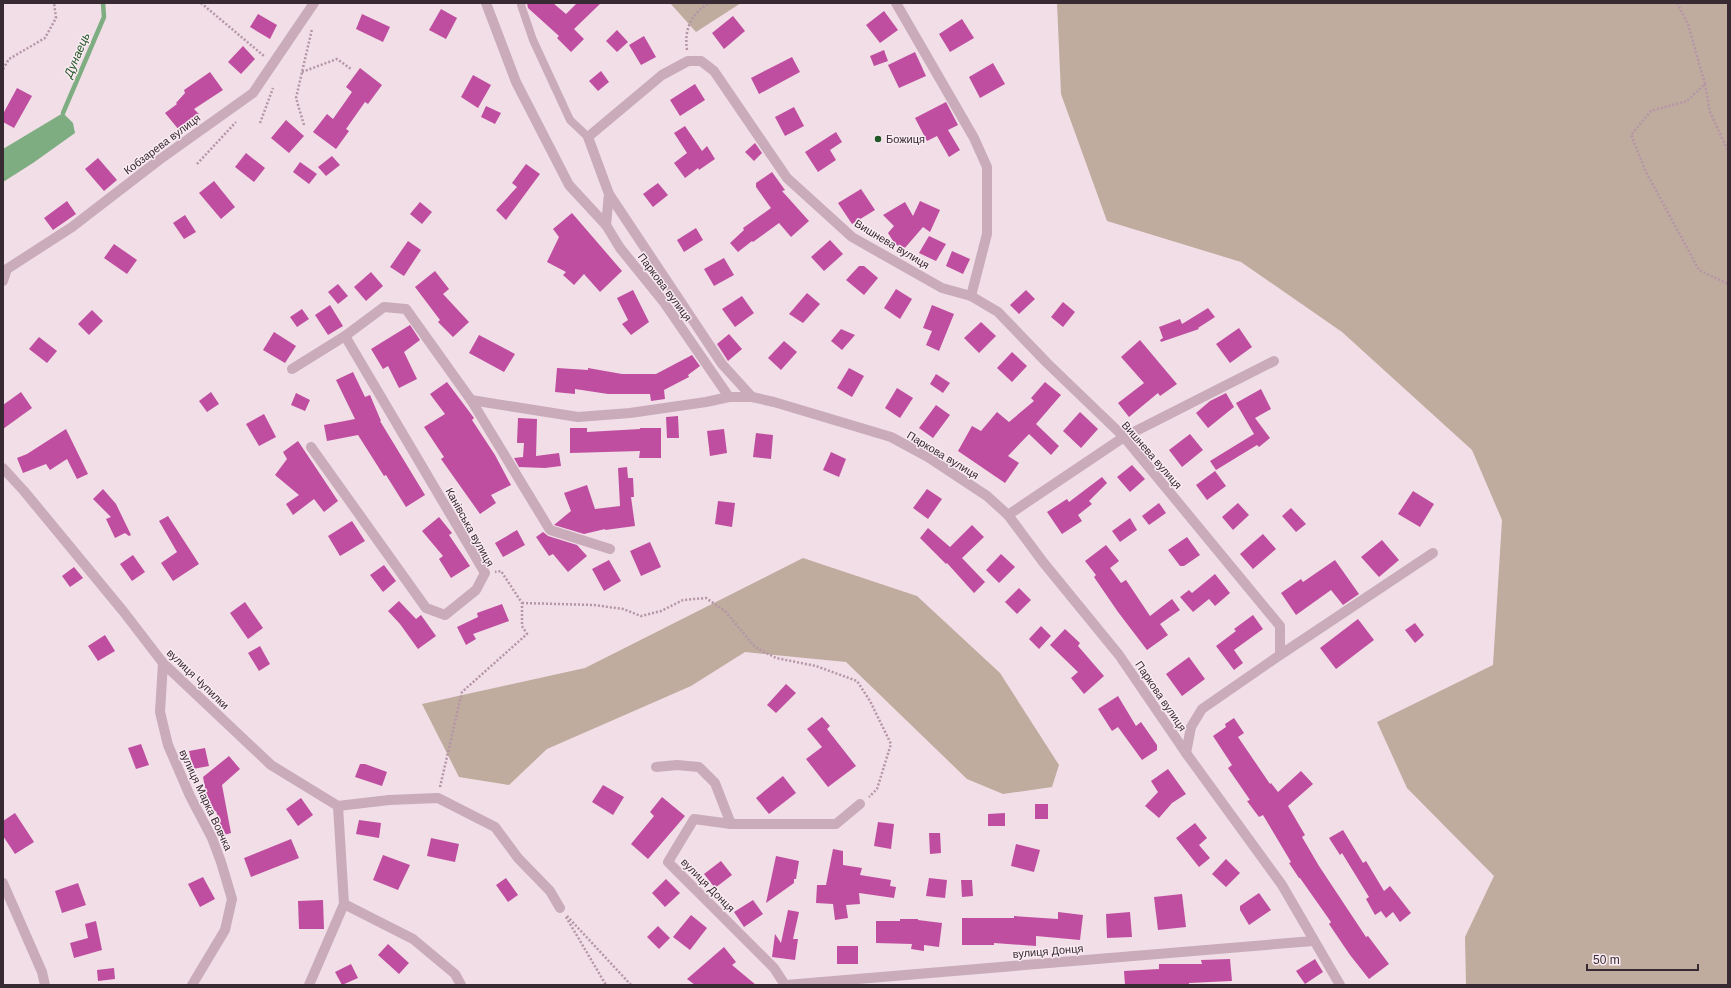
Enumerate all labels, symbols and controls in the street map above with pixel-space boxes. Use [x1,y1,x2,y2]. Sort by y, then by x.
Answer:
water label: Дунаець [60,30,93,82]
street label: Кобзарева вулиця [121,111,203,177]
place label: Божиця [886,133,925,145]
marker: Божиця [873,134,883,144]
street label: Вишнева вулиця [852,217,932,271]
street label: Паркова вулиця [636,251,694,323]
street label: Вишнева вулиця [1120,419,1184,491]
street label: Паркова вулиця [905,429,981,481]
street label: Канівська вулиця [443,486,497,568]
street label: вулиця Чупилки [165,647,231,711]
street label: Паркова вулиця [1133,659,1189,733]
street label: вулиця Марка Вовчка [177,748,235,853]
street label: вулиця Донця [679,856,737,914]
street label: вулиця Донця [1012,942,1084,960]
scale bar [1587,946,1698,972]
text: 50 m [1593,953,1620,967]

